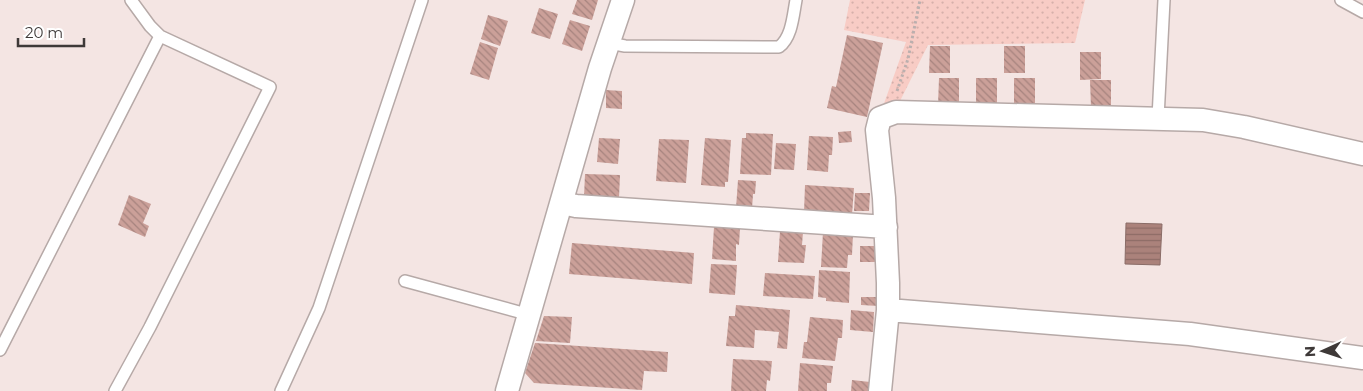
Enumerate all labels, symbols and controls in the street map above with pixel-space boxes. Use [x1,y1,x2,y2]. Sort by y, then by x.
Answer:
scale bar [18,15,84,47]
text: 20 m [25,23,63,42]
north arrow [1298,326,1348,376]
text: N [1301,346,1319,358]

